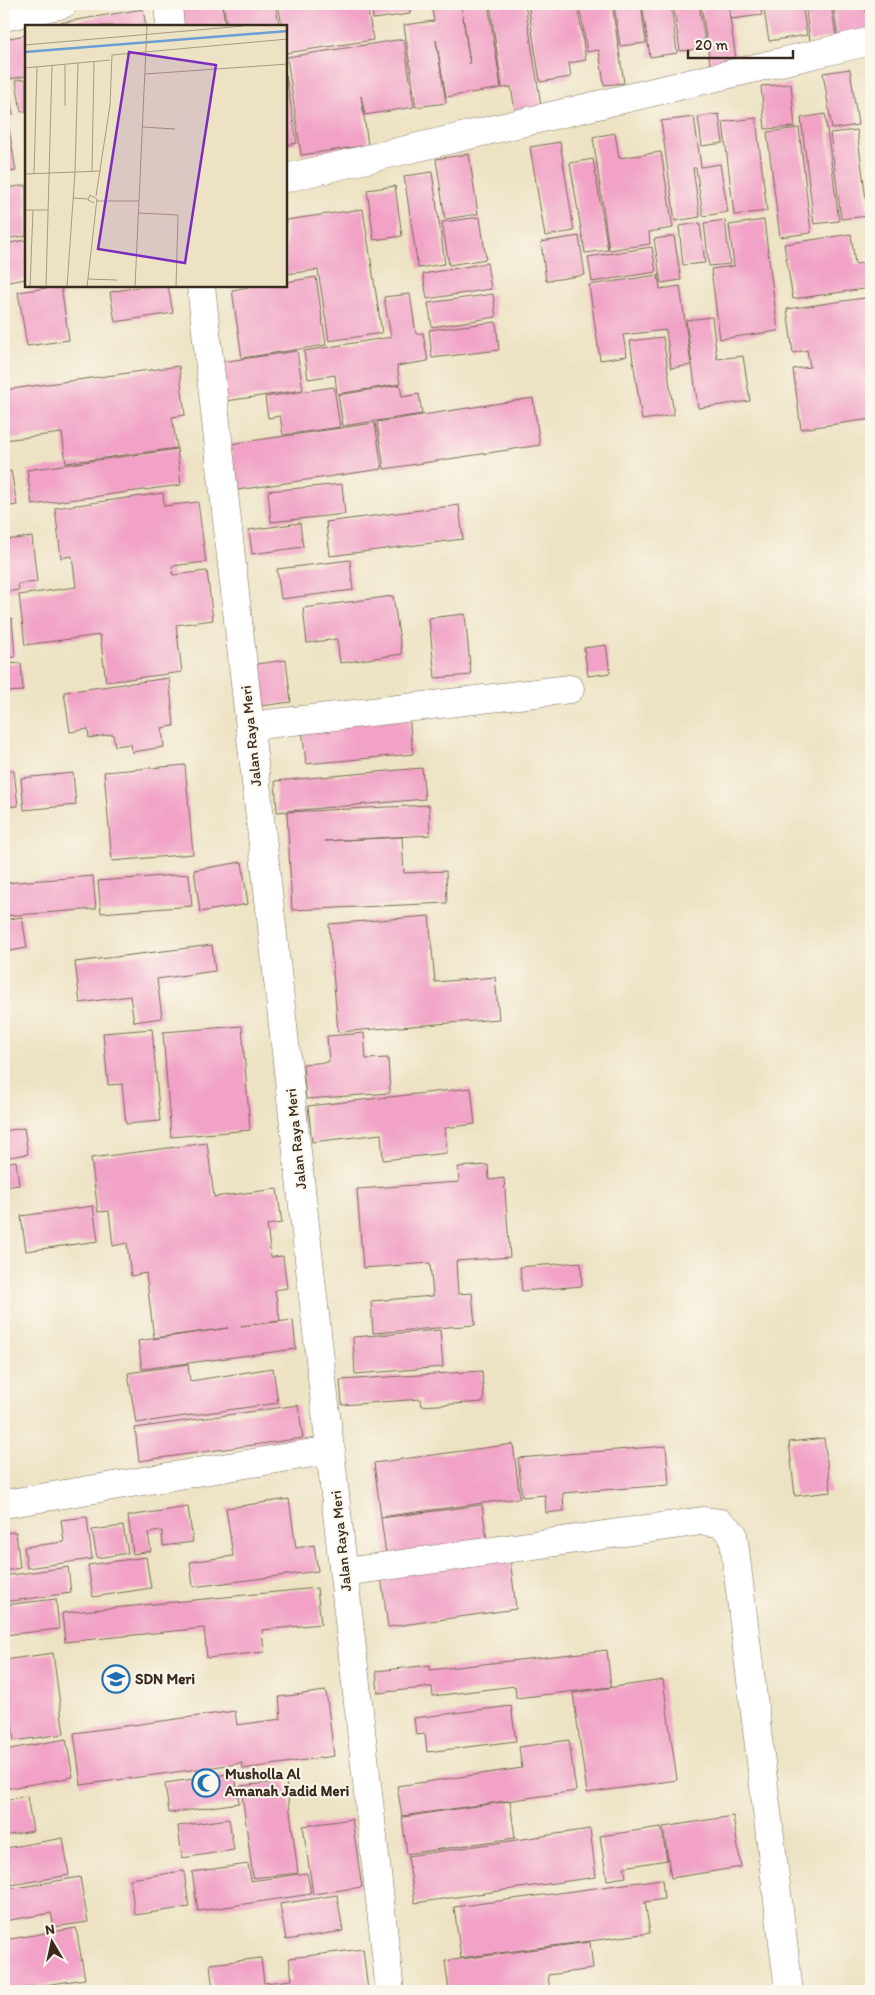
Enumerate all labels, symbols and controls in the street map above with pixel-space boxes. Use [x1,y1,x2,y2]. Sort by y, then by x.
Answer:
inset map [25,25,288,288]
scale bar [688,28,792,60]
text: 20 m [695,36,729,54]
street label: Jalan Raya Meri [237,684,265,788]
street label: Jalan Raya Meri [282,1087,310,1191]
street label: Jalan Raya Meri [327,1489,355,1593]
school or university icon: SDN Meri [101,1664,131,1694]
place label: SDN Meri [135,1670,195,1688]
place label: Musholla Al Amanah Jadid Meri [224,1765,350,1800]
mosque icon: Musholla Al Amanah Jadid Meri [191,1768,221,1798]
north arrow [28,1918,78,1968]
text: N [44,1921,56,1939]

